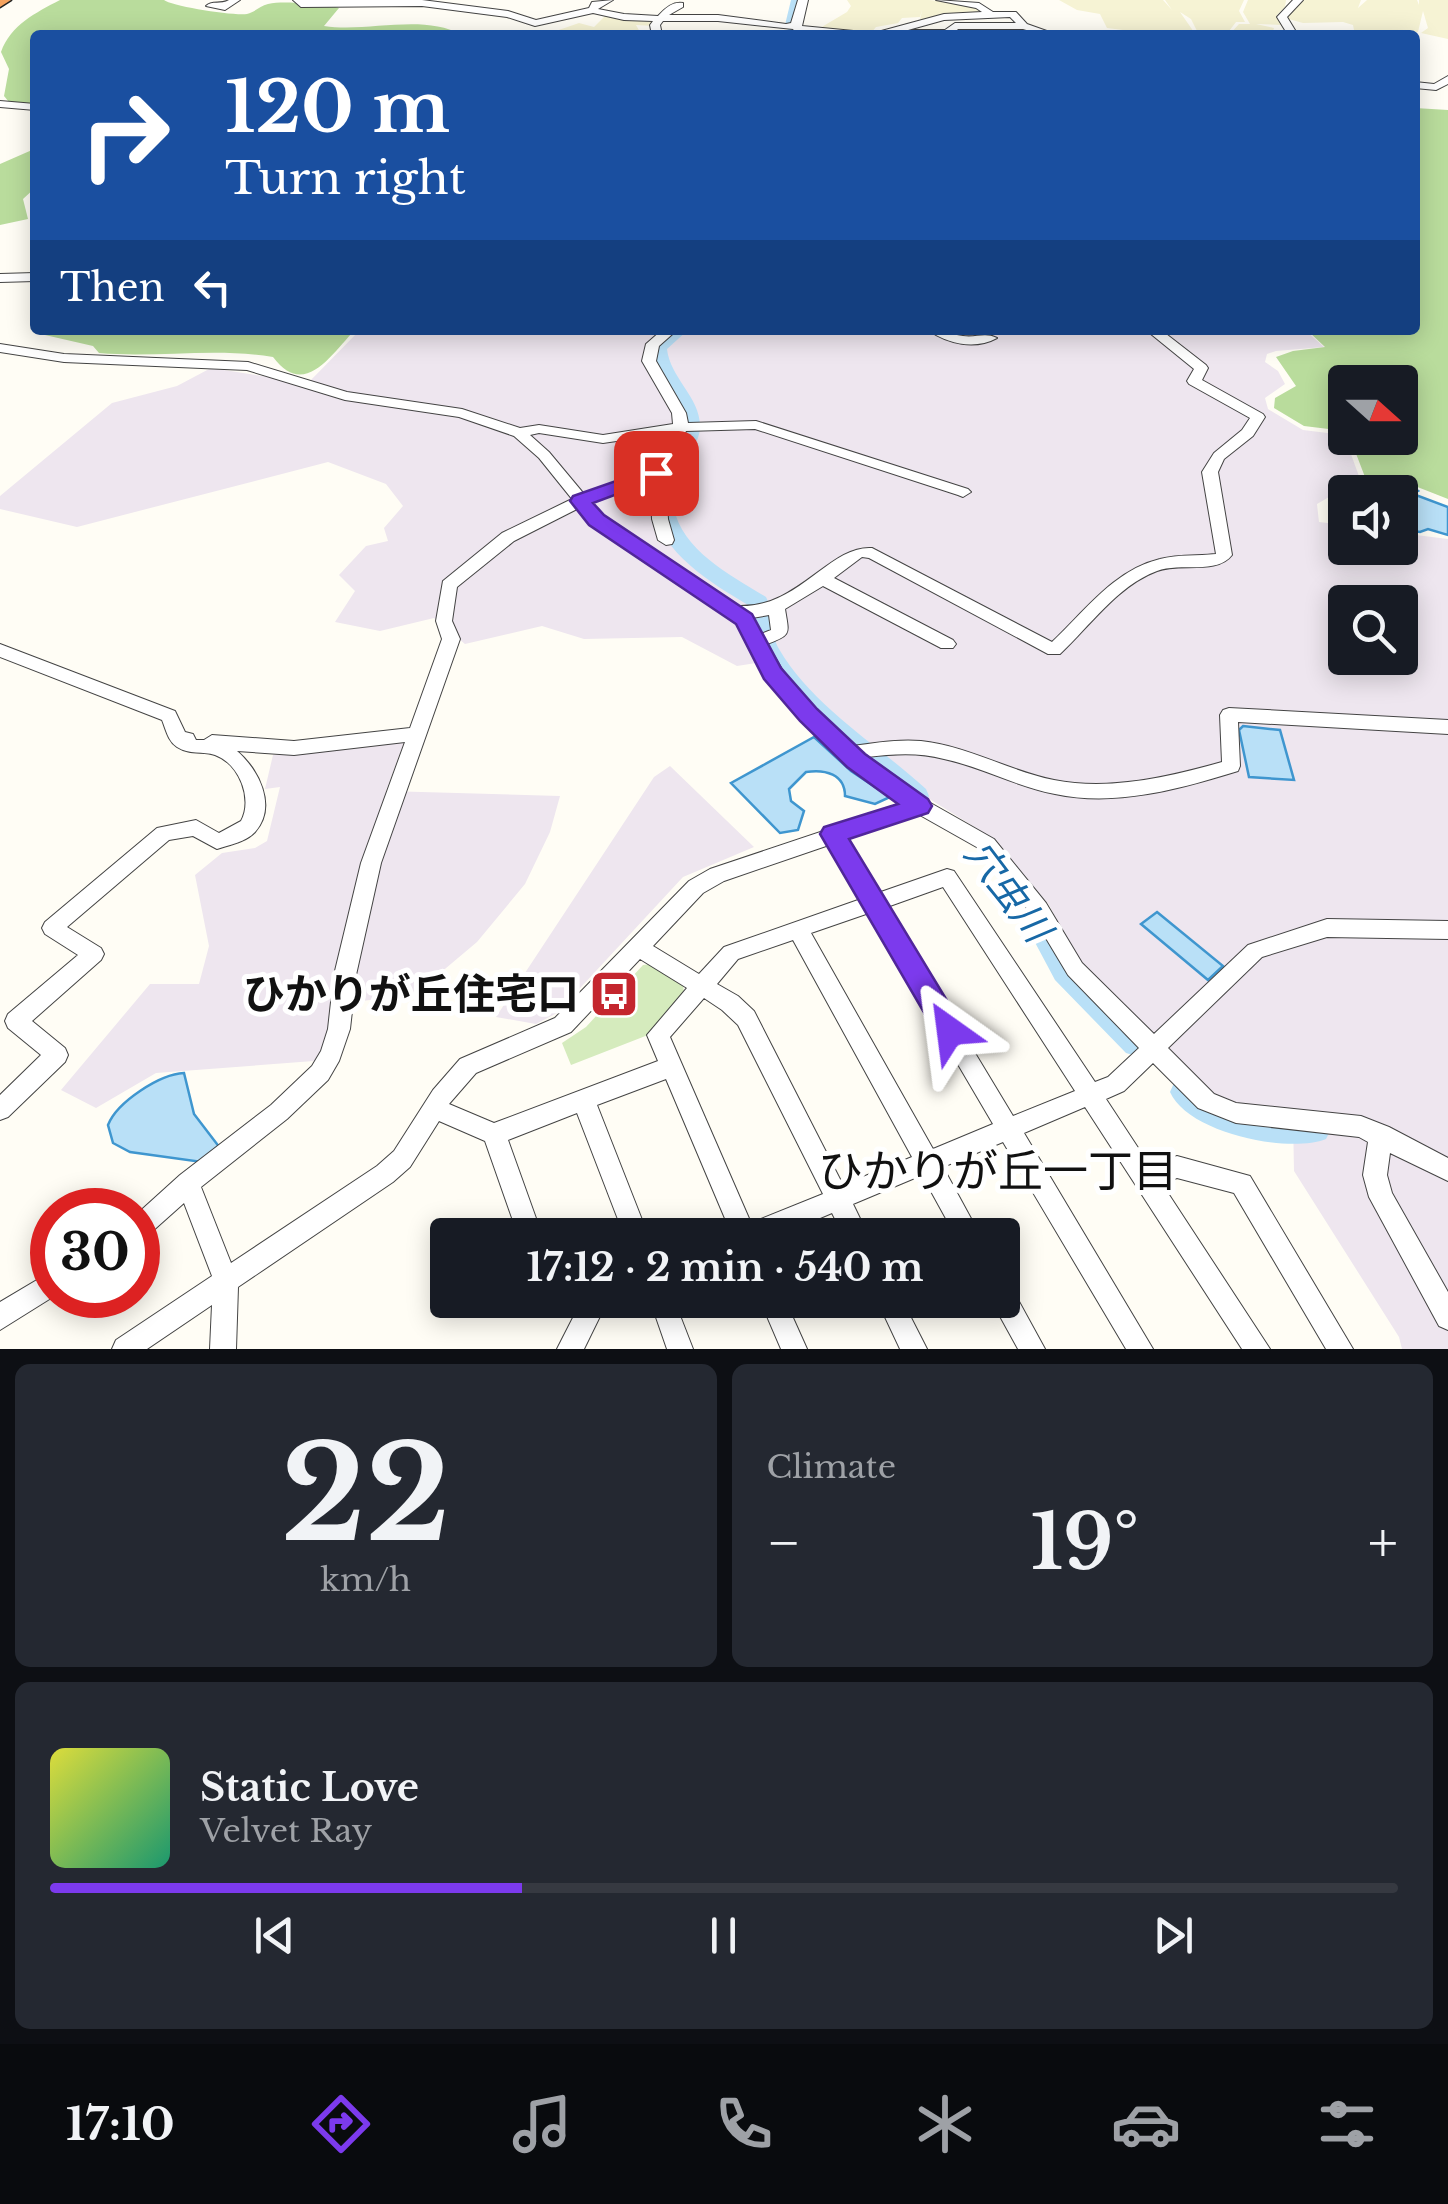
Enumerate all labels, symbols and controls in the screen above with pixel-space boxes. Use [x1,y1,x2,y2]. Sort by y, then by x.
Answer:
text: 120 m [225,64,450,151]
icon: right [60,70,190,200]
text: Turn right [225,150,466,206]
icon: left [185,260,240,315]
text: Then [60,264,165,311]
north arrow [1328,365,1418,455]
map controls [1328,365,1418,675]
pin [614,431,699,516]
icon: arrive [629,446,684,501]
button: sound [1328,475,1418,565]
button: search [1328,585,1418,675]
water label: 穴虫川 [955,831,1063,954]
place label: ひかりが丘住宅口 [243,968,579,1020]
bus stop icon: ひかりが丘住宅口 [588,968,640,1020]
position arrow [898,979,1002,1083]
district label: ひかりが丘一丁目 [818,1143,1178,1199]
speed limit sign: 30 [30,1188,160,1318]
text: 17:12 · 2 min · 540 m [527,1244,923,1291]
text: 22 [281,1414,450,1575]
text: Climate [767,1447,896,1487]
text: 19° [1030,1496,1139,1589]
text: − [767,1509,801,1577]
text: + [1368,1509,1398,1577]
text: km/h [320,1560,411,1600]
text: Static Love [200,1764,419,1811]
text: Velvet Ray [200,1811,372,1851]
icon: previous [247,1908,302,1963]
icon: pause [696,1908,751,1963]
icon: next [1146,1908,1201,1963]
icon: directions [306,2089,376,2159]
icon: music [507,2089,577,2159]
icon: phone [709,2089,779,2159]
icon: climate [910,2089,980,2159]
icon: car [1111,2089,1181,2159]
icon: filters [1312,2089,1382,2159]
text: 17:10 [66,2096,175,2152]

